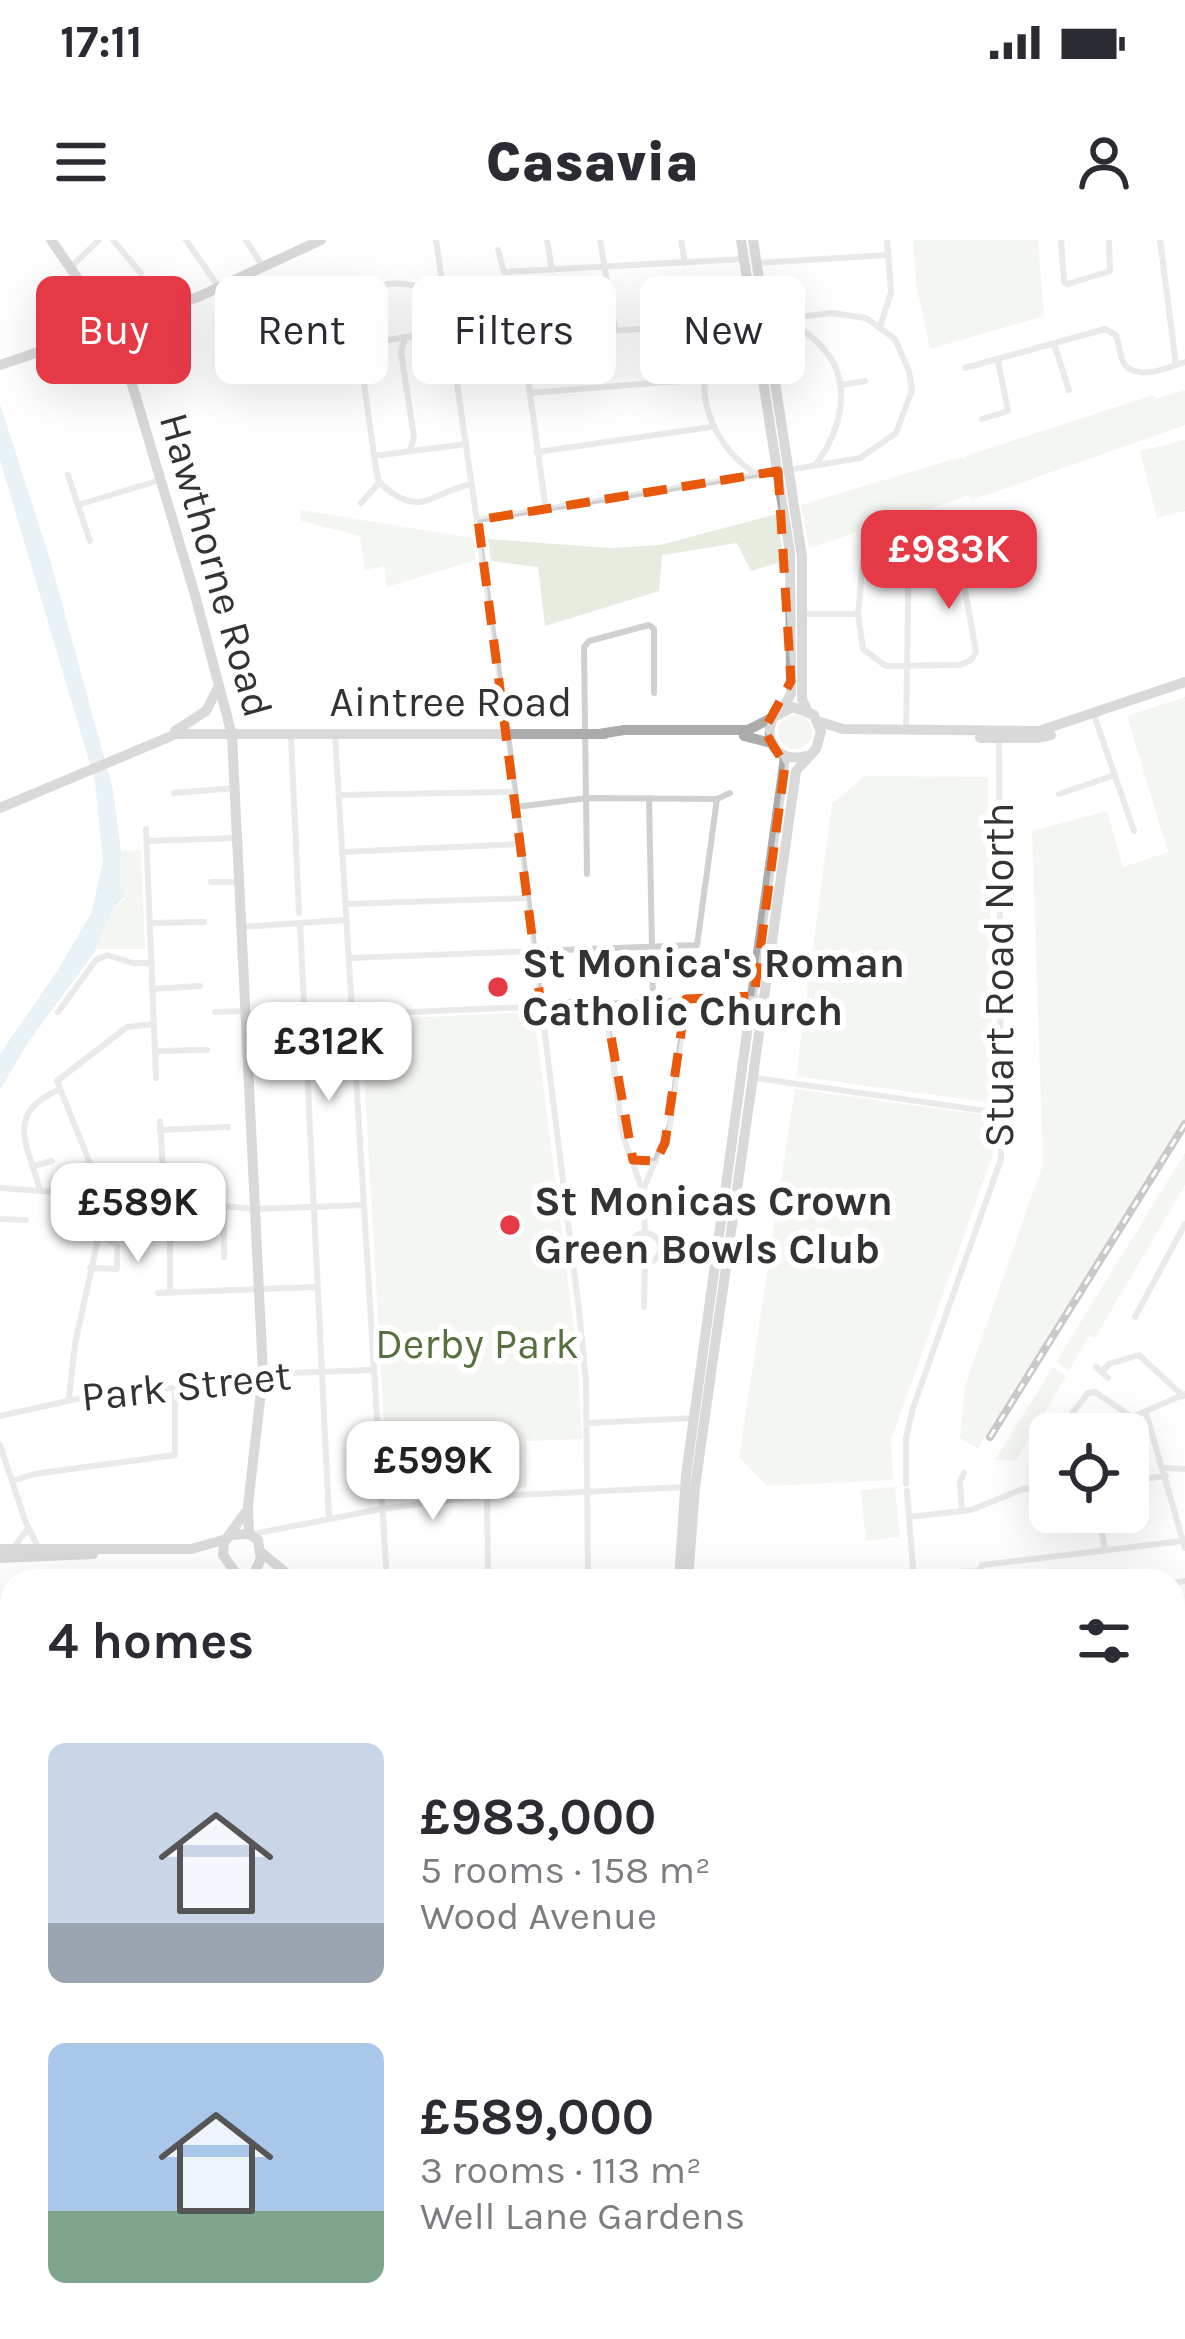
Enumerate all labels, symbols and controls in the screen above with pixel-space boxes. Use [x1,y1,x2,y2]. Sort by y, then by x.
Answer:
text: 17:11 [60,16,143,68]
icon: menu [48,129,114,195]
icon: person [1071,129,1137,195]
text: Casavia [486,130,699,194]
chip: Buy [36,276,191,384]
chip: Rent [215,276,388,384]
chip: Filters [412,276,616,384]
chip: New [640,276,805,384]
street label: Hawthorne Road [149,407,283,723]
pin: £983K [865,510,1033,612]
text: £983K [888,526,1010,572]
street label: Aintree Road [330,677,572,727]
street label: Stuart Road North [974,802,1024,1148]
place label: St Monica's Roman Catholic Church [522,938,905,1036]
marker: St Monica's Roman Catholic Church [485,974,511,1000]
pin: £312K [245,1002,413,1104]
text: £312K [274,1018,384,1064]
pin: £589K [54,1163,222,1265]
place label: St Monicas Crown Green Bowls Club [534,1176,893,1274]
text: £589K [78,1179,198,1225]
marker: St Monicas Crown Green Bowls Club [497,1212,523,1238]
park label: Derby Park [375,1319,579,1369]
street label: Park Street [79,1350,293,1422]
map controls [1029,1413,1149,1533]
button: locate [1029,1413,1149,1533]
pin: £599K [349,1421,517,1523]
text: £599K [373,1437,493,1483]
icon: filters [1071,1608,1137,1674]
text: 4 homes [48,1611,254,1671]
text: £983,000 [420,1787,656,1847]
icon: home [144,1791,288,1935]
text: 5 rooms · 158 m² [420,1847,711,1893]
text: Wood Avenue [420,1893,657,1939]
text: £589,000 [420,2087,654,2147]
icon: home [144,2091,288,2235]
text: 3 rooms · 113 m² [420,2147,702,2193]
text: Well Lane Gardens [420,2193,745,2239]

